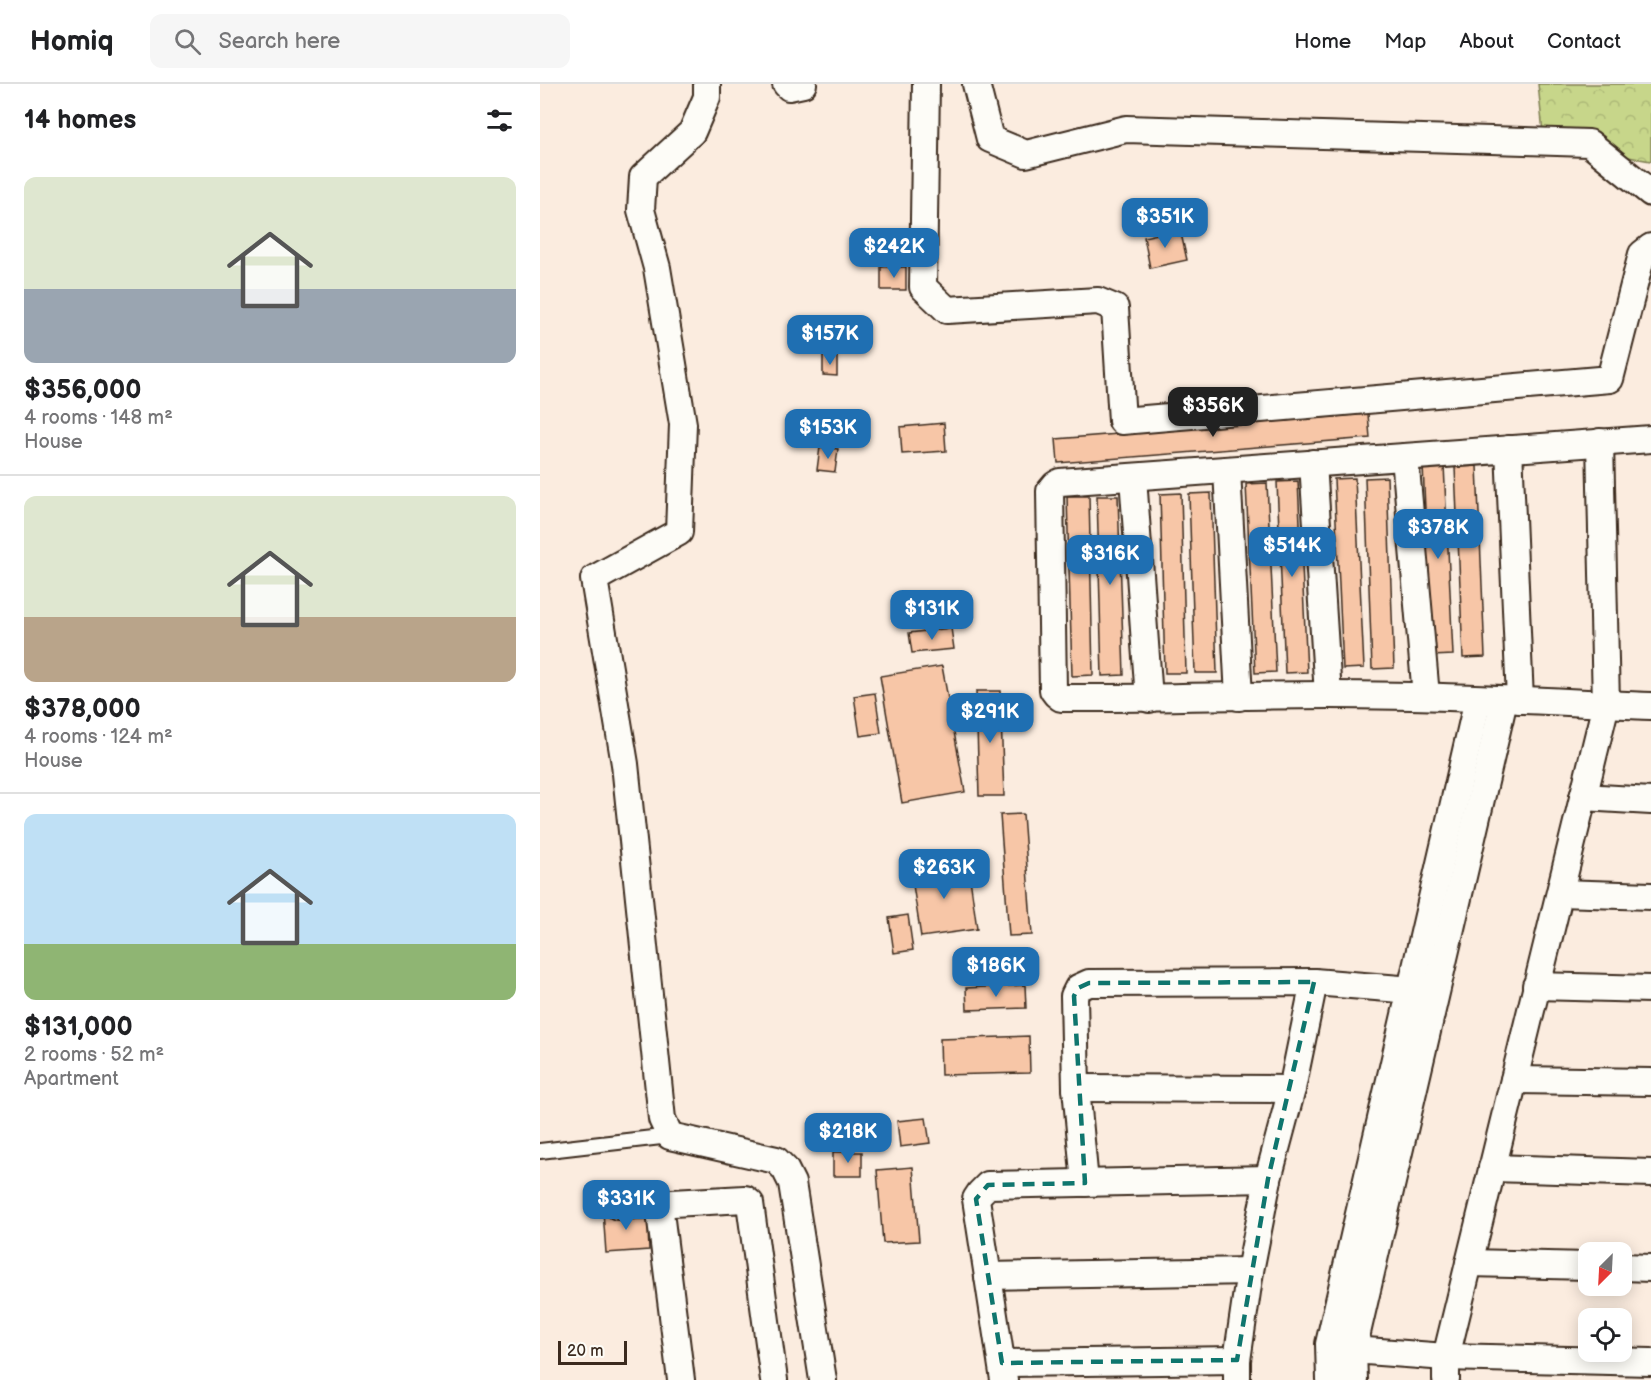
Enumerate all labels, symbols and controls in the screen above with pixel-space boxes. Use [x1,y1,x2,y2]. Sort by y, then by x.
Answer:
search box [150,14,570,68]
text: Homiq [30,25,114,58]
icon: search [171,25,204,58]
text: Search here [219,28,340,55]
text: Home [1294,29,1351,54]
text: Map [1384,29,1426,54]
text: About [1459,29,1514,54]
text: Contact [1547,29,1621,54]
icon: filters [483,104,516,137]
text: 14 homes [24,105,136,136]
pin: $351K [1123,198,1207,249]
text: $351K [1136,205,1194,229]
icon: home [216,216,324,324]
pin: $242K [852,228,936,279]
text: $242K [863,235,925,259]
pin: $157K [788,315,872,366]
text: $157K [801,322,859,346]
text: $356,000 [24,375,141,406]
pin: $356K [1171,387,1255,438]
text: $356K [1182,394,1244,418]
text: 4 rooms · 148 m² [24,406,173,430]
pin: $153K [786,409,870,460]
text: $153K [799,416,857,440]
text: House [24,430,83,454]
pin: $378K [1396,509,1480,560]
text: $378K [1407,516,1469,540]
pin: $514K [1250,527,1334,578]
text: $514K [1263,534,1321,558]
icon: home [216,535,324,643]
pin: $316K [1068,535,1152,586]
text: $316K [1081,542,1140,566]
pin: $131K [890,590,974,641]
text: $131K [904,597,960,621]
pin: $291K [948,693,1032,744]
text: $378,000 [24,694,141,725]
text: $291K [961,700,1019,724]
text: 4 rooms · 124 m² [24,725,173,749]
text: House [24,749,83,773]
pin: $263K [902,849,986,900]
icon: home [216,853,324,961]
text: $263K [913,856,975,880]
pin: $186K [954,947,1038,998]
text: $186K [966,954,1026,978]
text: $131,000 [24,1012,133,1043]
text: 2 rooms · 52 m² [24,1043,164,1067]
text: Apartment [24,1067,119,1091]
pin: $218K [806,1113,890,1164]
text: $218K [819,1120,877,1144]
pin: $331K [584,1180,668,1231]
text: $331K [597,1187,655,1211]
north arrow [1578,1242,1632,1296]
map controls [1578,1242,1632,1362]
button: locate [1578,1308,1632,1362]
scale bar [558,1338,627,1366]
text: 20 m [567,1342,603,1361]

